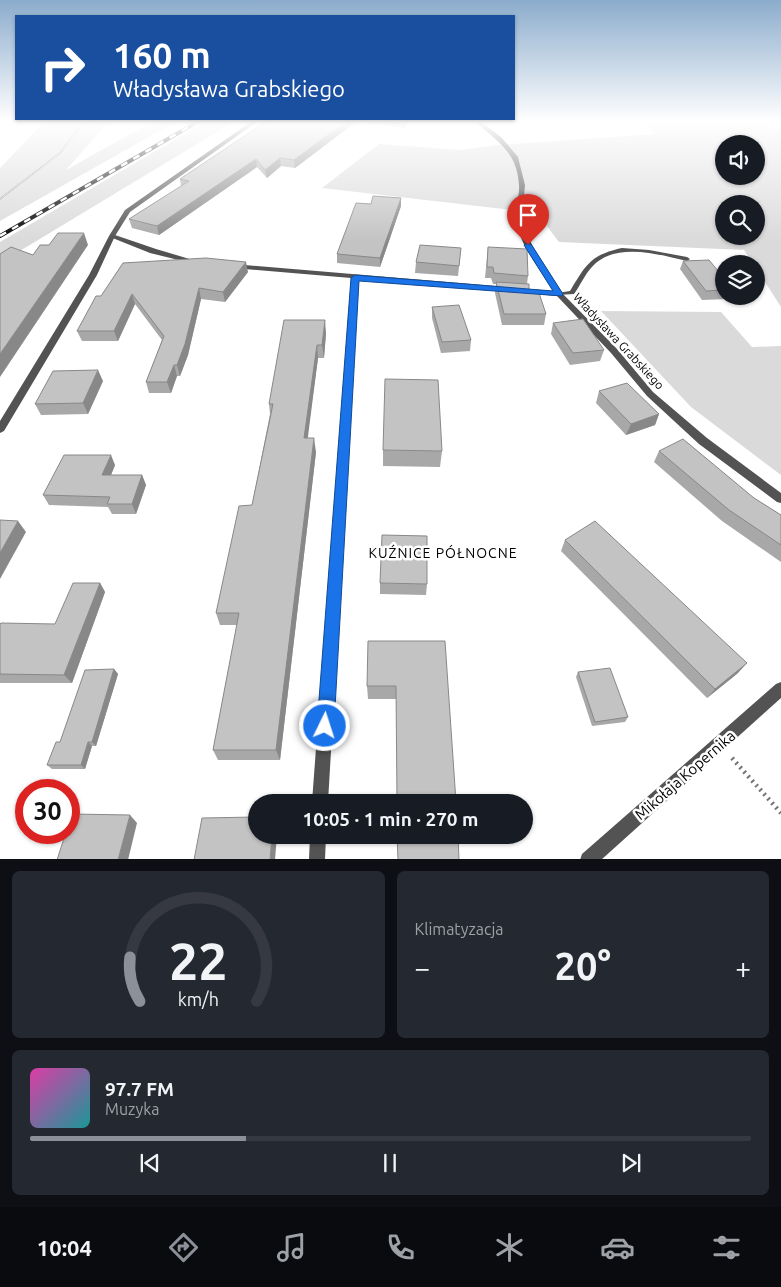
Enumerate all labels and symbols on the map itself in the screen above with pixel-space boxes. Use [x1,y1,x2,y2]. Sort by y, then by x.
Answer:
pin [507,194,549,245]
street label: Władysława Grabskiego [571,290,667,392]
district label: KUŹNICE PÓŁNOCNE [368,544,518,561]
position arrow [298,699,350,751]
street label: Mikołaja Kopernika [631,727,739,823]
speed limit sign: 30 [15,779,80,844]

